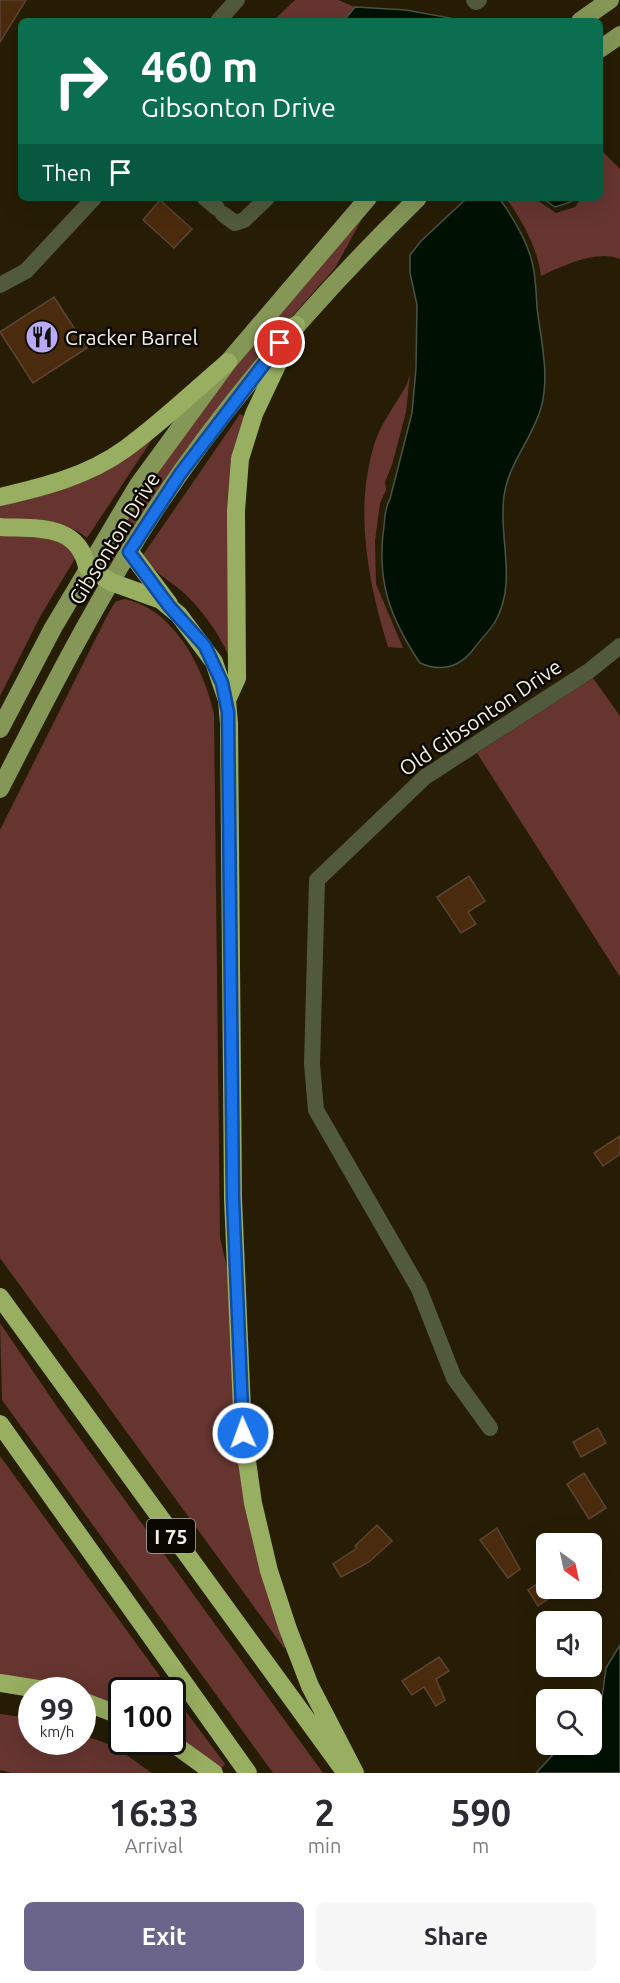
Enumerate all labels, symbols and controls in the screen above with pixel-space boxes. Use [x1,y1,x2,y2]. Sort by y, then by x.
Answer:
icon: right [42,42,120,120]
text: 460 m [141,43,258,90]
text: Gibsonton Drive [141,92,336,122]
icon: arrive [104,156,137,189]
text: Then [42,160,92,185]
pin [254,317,305,368]
restaurant icon: Cracker Barrel [24,319,60,355]
place label: Cracker Barrel [65,325,198,349]
icon: arrive [263,326,296,359]
street label: Gibsonton Drive [64,467,164,609]
street label: Old Gibsonton Drive [394,654,566,780]
position arrow [211,1401,275,1465]
road number: I 75 [147,1519,195,1553]
north arrow [536,1533,602,1599]
map controls [536,1533,602,1755]
button: sound [536,1611,602,1677]
speed limit sign: 100 [108,1677,186,1755]
button: search [536,1689,602,1755]
text: 99 [40,1692,74,1726]
text: km/h [40,1723,74,1740]
text: 16:33 [109,1792,199,1833]
text: 2 [314,1792,335,1833]
text: 590 [450,1792,511,1833]
text: Arrival [125,1834,183,1857]
text: min [308,1834,341,1857]
text: m [472,1834,489,1857]
button: Exit [24,1902,304,1971]
button: Share [316,1902,596,1971]

